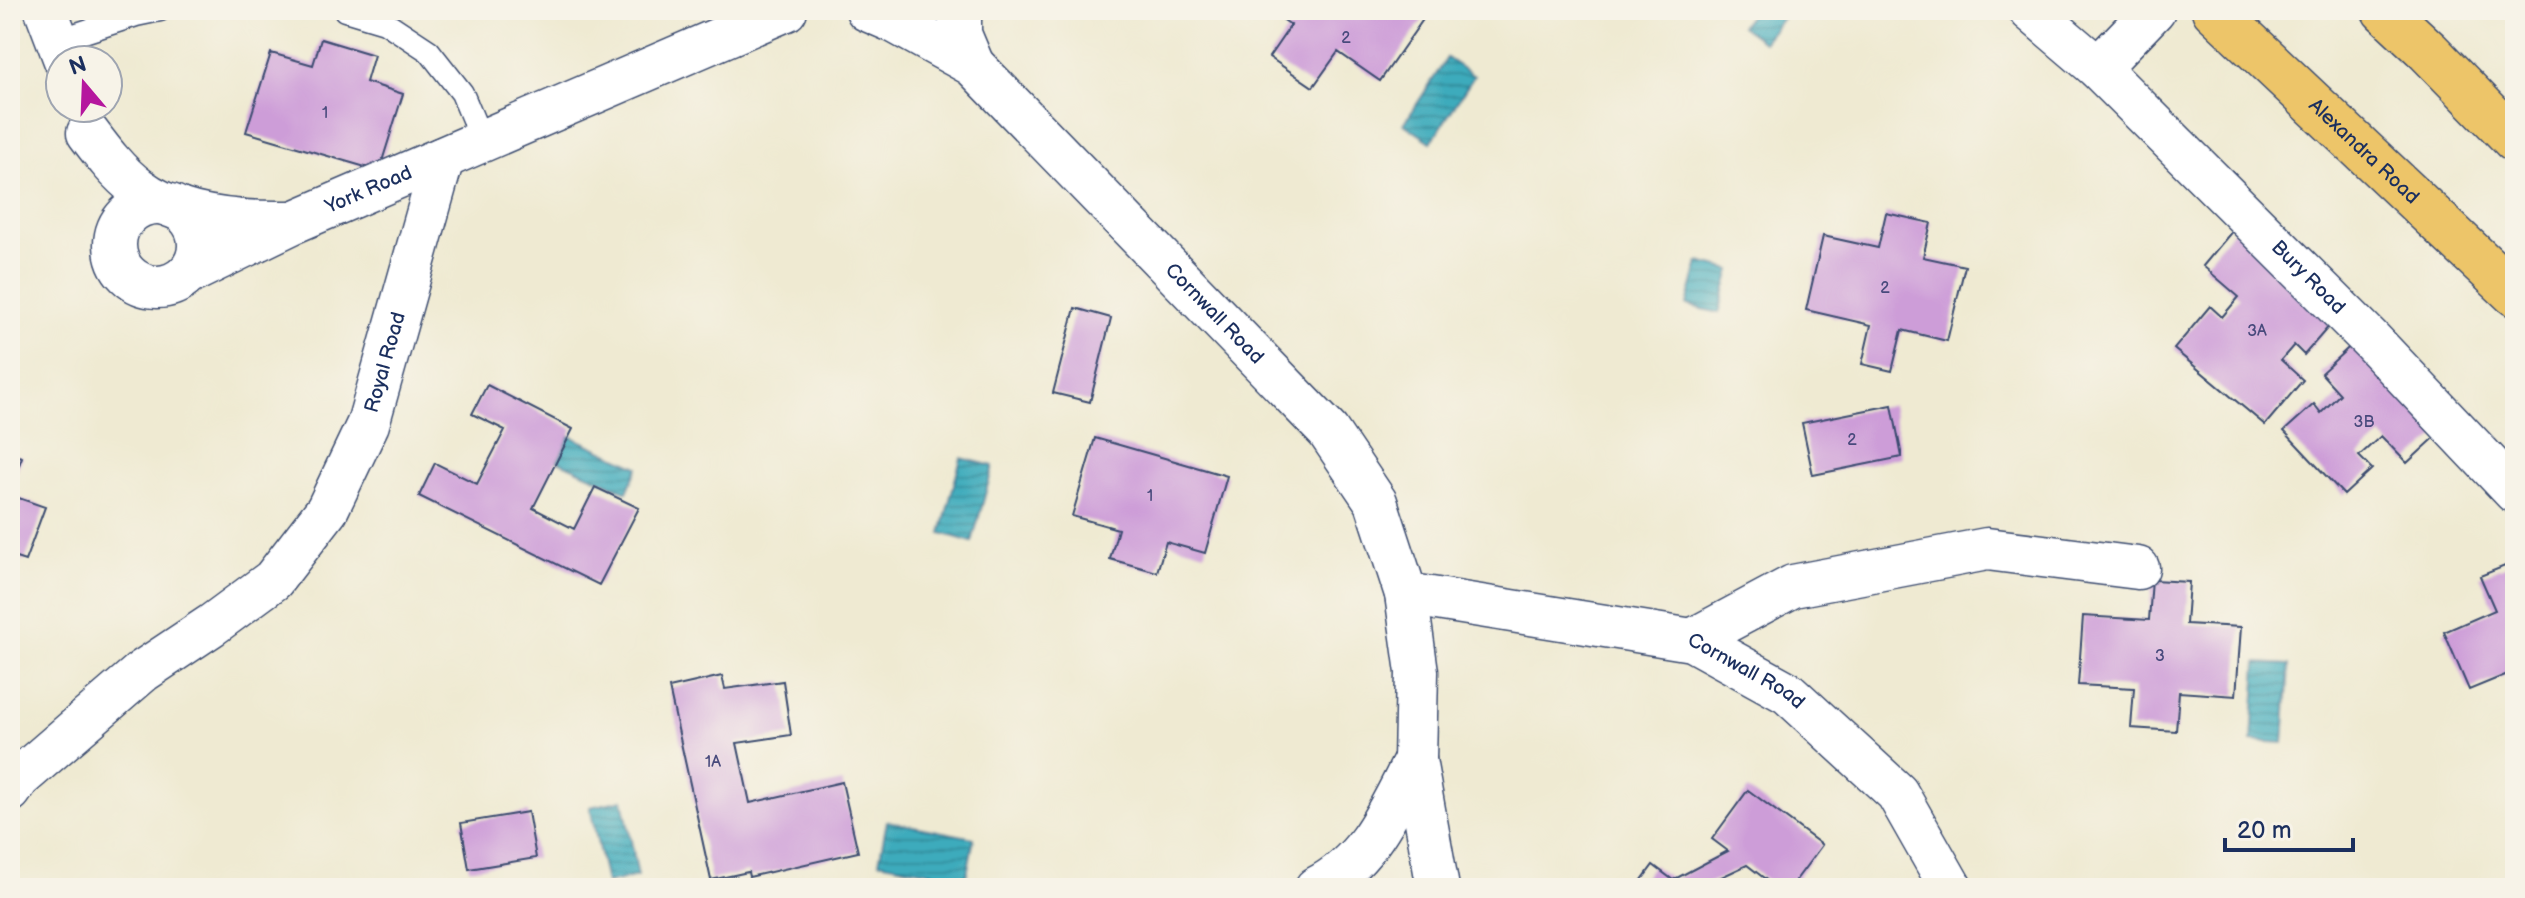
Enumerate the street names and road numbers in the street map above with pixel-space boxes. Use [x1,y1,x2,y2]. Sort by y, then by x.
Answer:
street label: Alexandra Road [2304,94,2424,209]
street label: York Road [321,161,416,220]
street label: Bury Road [2266,235,2350,319]
street label: Cornwall Road [1160,258,1269,369]
street label: Royal Road [360,309,411,415]
street label: Cornwall Road [1683,628,1810,714]

